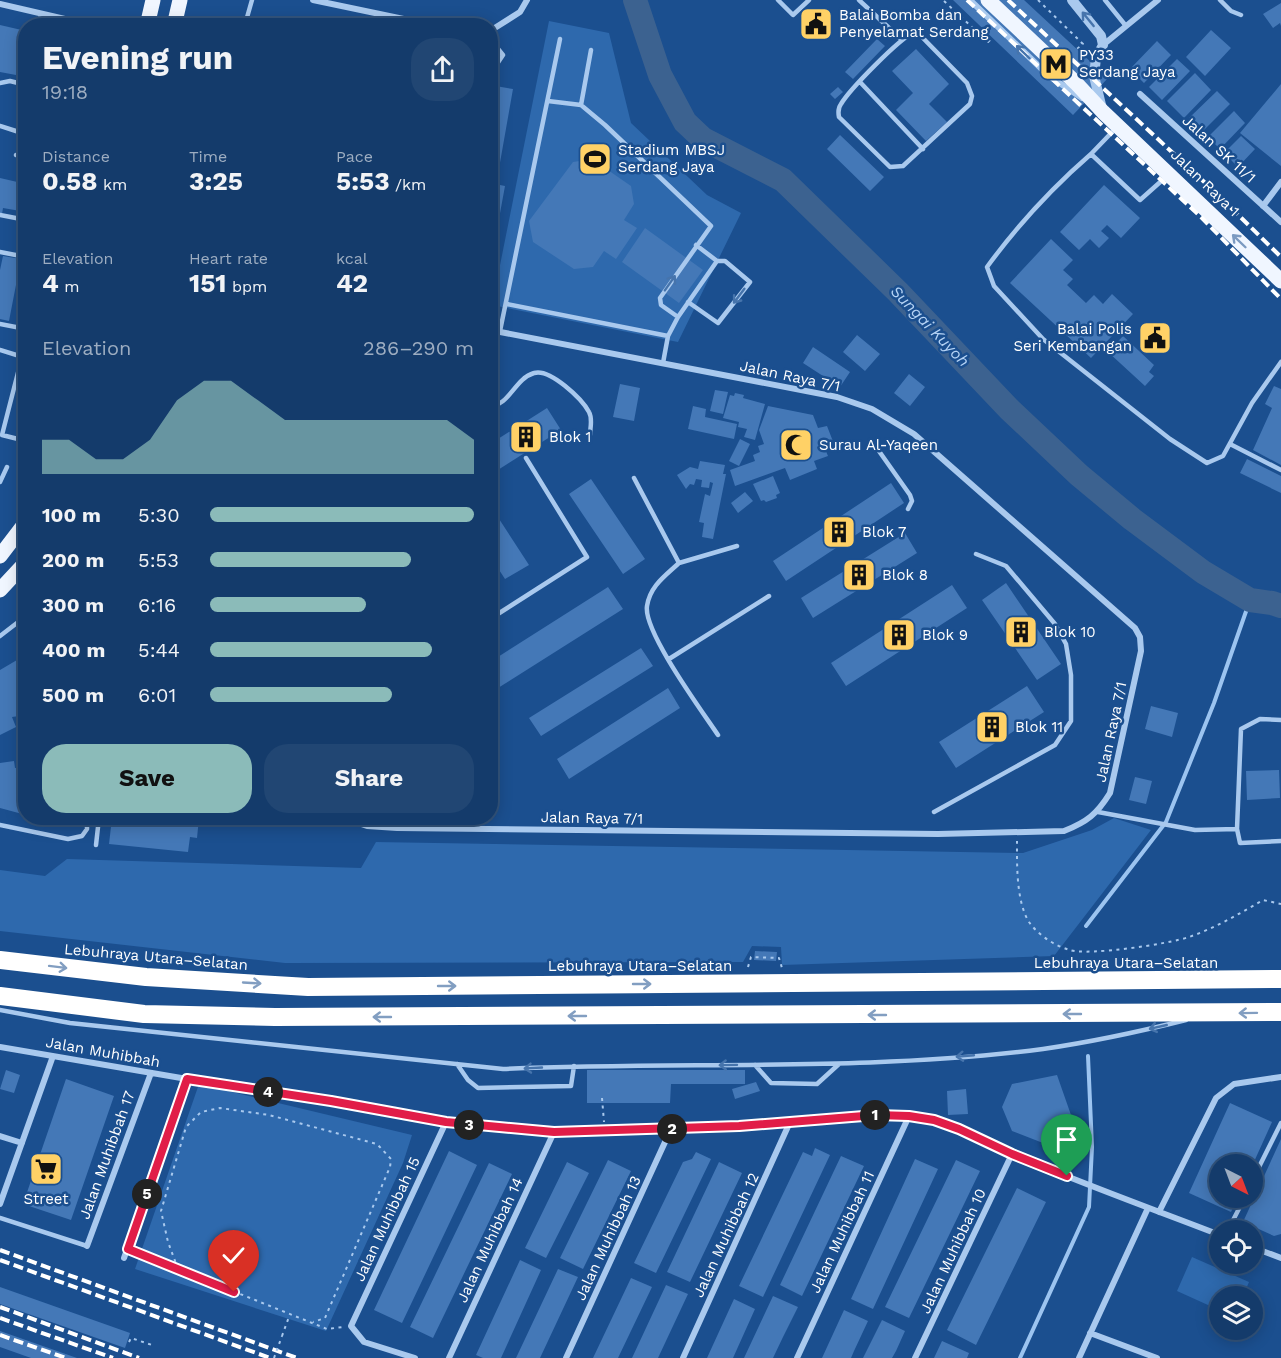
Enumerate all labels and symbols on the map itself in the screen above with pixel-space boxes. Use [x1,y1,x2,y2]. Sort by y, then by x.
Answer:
public building icon: Balai Bomba dan Penyelamat Serdang [798,6,834,42]
place label: Balai Bomba dan Penyelamat Serdang [839,6,988,41]
one-way arrow [1081,12,1095,27]
one-way arrow [1016,44,1031,59]
metro station icon: PY33 Serdang Jaya [1038,46,1074,82]
place label: PY33 Serdang Jaya [1079,46,1176,81]
street label: Jalan SK 11/1 [1179,111,1259,187]
sports icon: Stadium MBSJ Serdang Jaya [577,141,613,177]
place label: Stadium MBSJ Serdang Jaya [618,141,725,176]
street label: Jalan Raya 1 [1167,146,1243,220]
one-way arrow [1231,233,1246,248]
one-way arrow [664,276,676,292]
water label: Sungai Kuyoh [887,282,973,370]
one-way arrow [732,288,745,304]
place label: Balai Polis Seri Kembangan [1013,320,1132,355]
public building icon: Balai Polis Seri Kembangan [1137,320,1173,356]
street label: Jalan Raya 7/1 [738,357,842,395]
building icon: Blok 1 [508,419,544,455]
mosque icon: Surau Al-Yaqeen [778,427,814,463]
place label: Blok 1 [549,428,591,446]
place label: Surau Al-Yaqeen [819,436,938,454]
building icon: Blok 7 [821,514,857,550]
place label: Blok 7 [862,523,907,541]
building icon: Blok 8 [841,557,877,593]
place label: Blok 8 [882,566,928,584]
building icon: Blok 10 [1003,614,1039,650]
building icon: Blok 9 [881,617,917,653]
place label: Blok 10 [1044,623,1096,641]
place label: Blok 9 [922,626,968,644]
street label: Jalan Raya 7/1 [1092,680,1130,784]
building icon: Blok 11 [974,709,1010,745]
place label: Blok 11 [1015,718,1063,736]
street label: Jalan Raya 7/1 [541,808,643,828]
street label: Lebuhraya Utara–Selatan [63,940,249,974]
street label: Lebuhraya Utara–Selatan [1034,954,1218,972]
street label: Lebuhraya Utara–Selatan [548,957,732,975]
one-way arrow [48,962,68,973]
one-way arrow [242,978,262,989]
one-way arrow [632,978,652,990]
one-way arrow [437,980,457,992]
one-way arrow [1238,1007,1258,1019]
one-way arrow [1063,1008,1083,1020]
one-way arrow [868,1009,888,1021]
one-way arrow [568,1010,588,1022]
one-way arrow [373,1011,393,1023]
one-way arrow [1149,1022,1168,1034]
street label: Jalan Muhibbah [44,1033,162,1071]
one-way arrow [956,1051,976,1062]
one-way arrow [719,1059,739,1071]
one-way arrow [524,1063,544,1074]
pin: 4 [253,1077,283,1107]
street label: Jalan Muhibbah 17 [75,1088,139,1222]
pin: 1 [860,1100,890,1130]
pin: 3 [454,1110,484,1140]
pin: 2 [657,1114,687,1144]
pin [1041,1114,1092,1176]
supermarket icon: Street [28,1151,64,1187]
street label: Jalan Muhibbah 15 [350,1154,424,1284]
north arrow [1209,1154,1263,1208]
street label: Jalan Muhibbah 11 [806,1168,878,1296]
street label: Jalan Muhibbah 12 [689,1170,763,1300]
street label: Jalan Muhibbah 13 [571,1173,645,1303]
street label: Jalan Muhibbah 14 [453,1175,527,1305]
pin: 5 [132,1179,162,1209]
street label: Jalan Muhibbah 10 [916,1186,990,1316]
place label: Street [23,1190,69,1208]
pin [208,1230,259,1292]

